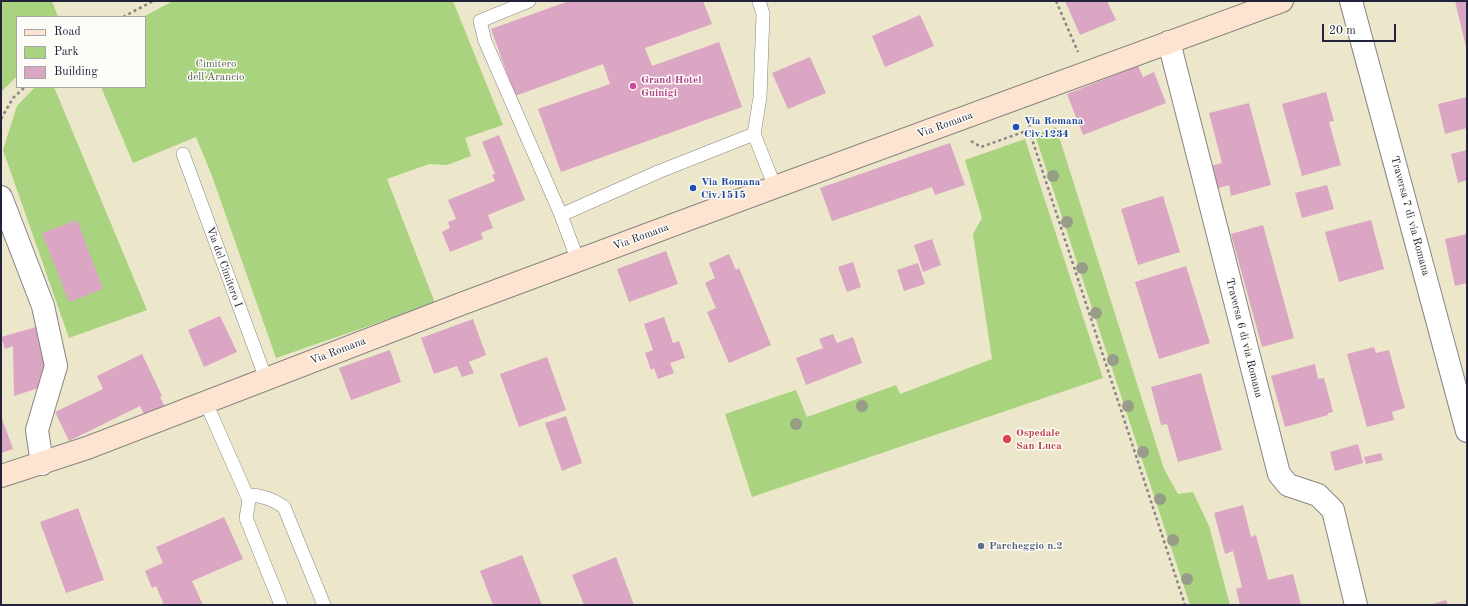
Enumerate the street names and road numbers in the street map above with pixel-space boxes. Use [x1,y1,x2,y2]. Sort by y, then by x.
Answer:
street label: Via Romana [915,109,975,141]
street label: Traversa 7 di via Romana [1388,155,1432,277]
street label: Via Romana [611,221,671,253]
street label: Via del Cimitero I [203,225,245,309]
street label: Traversa 6 di via Romana [1223,277,1265,399]
street label: Via Romana [308,334,368,368]

